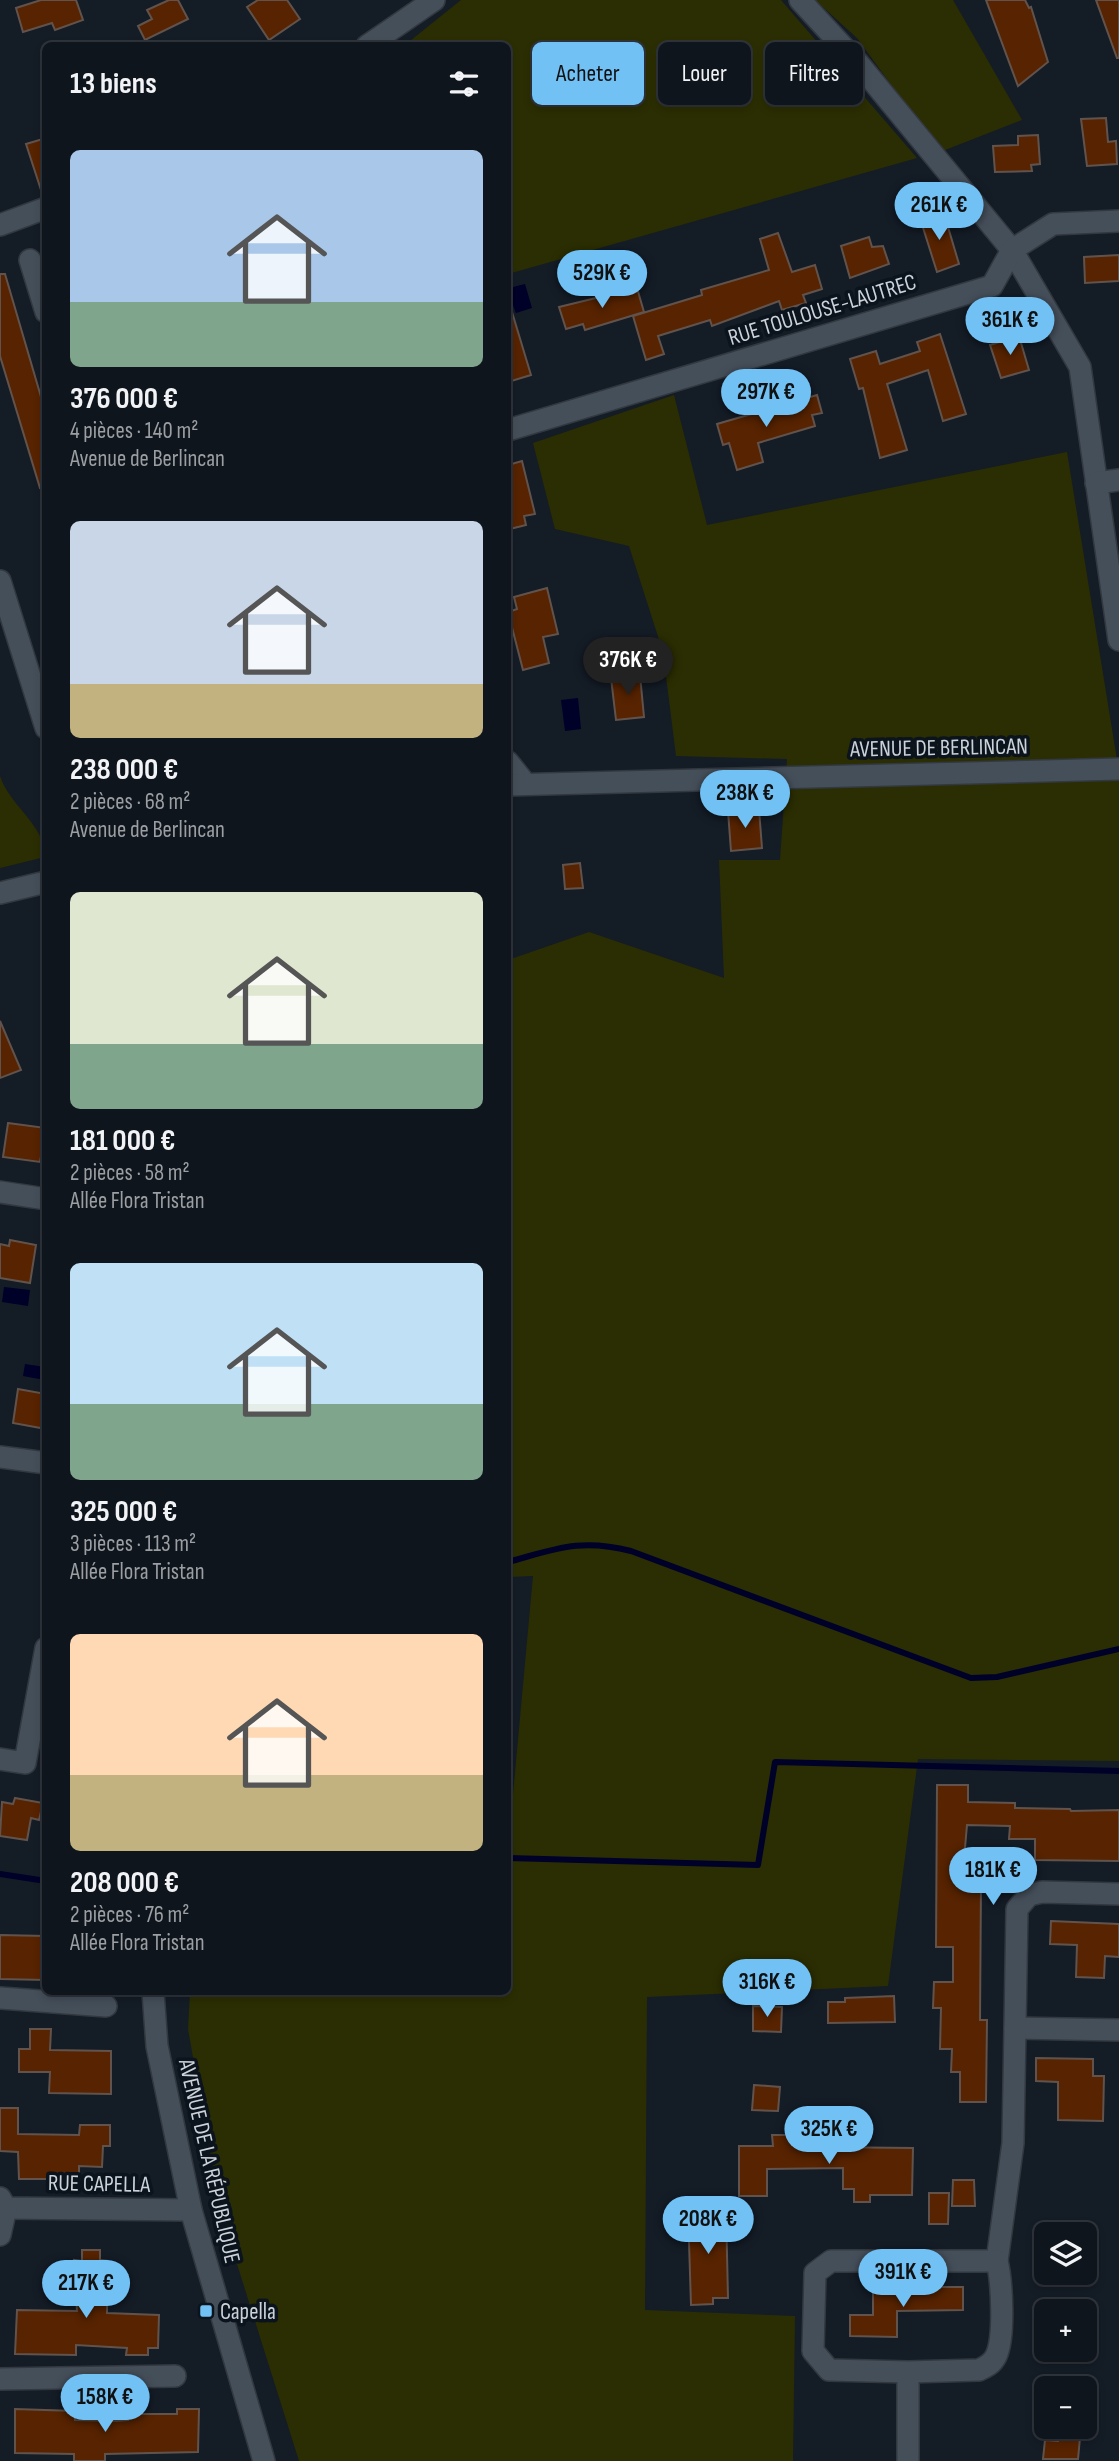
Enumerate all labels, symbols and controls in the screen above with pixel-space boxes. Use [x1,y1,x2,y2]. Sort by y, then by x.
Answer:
chip: Acheter [532,42,644,105]
chip: Louer [658,42,751,105]
chip: Filtres [765,42,863,105]
icon: filters [445,65,483,103]
text: 13 biens [70,66,157,102]
pin: 261K € [882,182,996,242]
text: 261K € [911,191,967,219]
icon: home [214,196,340,322]
pin: 529K € [545,250,659,310]
text: 529K € [573,259,631,287]
street label: RUE TOULOUSE-LAUTREC [725,268,920,352]
pin: 361K € [953,298,1067,357]
text: 361K € [981,306,1039,334]
pin: 297K € [709,370,823,429]
text: 297K € [737,378,795,406]
text: 376 000 € [70,381,178,417]
text: 4 pièces · 140 m² [70,417,198,445]
text: Avenue de Berlincan [70,445,225,473]
icon: home [214,567,340,693]
pin: 376K € [571,638,685,697]
text: 376K € [599,646,657,674]
street label: AVENUE DE BERLINCAN [849,732,1028,764]
text: 238 000 € [70,752,178,788]
pin: 238K € [688,770,802,830]
text: 238K € [716,779,774,807]
text: 2 pièces · 68 m² [70,788,190,816]
text: Avenue de Berlincan [70,816,225,844]
icon: home [214,938,340,1064]
text: 181 000 € [70,1123,175,1159]
text: 2 pièces · 58 m² [70,1159,190,1187]
text: Allée Flora Tristan [70,1187,205,1215]
icon: home [214,1309,340,1435]
text: 325 000 € [70,1494,177,1530]
text: 3 pièces · 113 m² [70,1530,196,1558]
text: Allée Flora Tristan [70,1558,205,1586]
icon: home [214,1680,340,1806]
pin: 181K € [936,1848,1050,1907]
text: 181K € [965,1856,1021,1884]
text: 208 000 € [70,1865,179,1901]
text: 2 pièces · 76 m² [70,1901,190,1929]
text: Allée Flora Tristan [70,1929,205,1957]
pin: 316K € [710,1960,824,2019]
text: 316K € [739,1968,795,1996]
street label: AVENUE DE LA RÉPUBLIQUE [172,2055,246,2266]
pin: 325K € [772,2106,886,2166]
text: 325K € [800,2115,858,2143]
street label: RUE CAPELLA [48,2169,151,2199]
pin: 208K € [651,2196,765,2256]
text: 208K € [679,2205,737,2233]
map controls [1034,2222,1097,2439]
button: layers [1034,2222,1097,2285]
pin: 391K € [846,2250,960,2309]
text: 391K € [874,2258,932,2286]
pin: 217K € [29,2260,143,2320]
text: 217K € [58,2269,114,2297]
place label: Capella [220,2298,276,2326]
button: + [1034,2299,1097,2362]
marker: Capella [198,2303,214,2319]
pin: 158K € [48,2374,162,2434]
button: − [1034,2376,1097,2439]
text: 158K € [77,2383,133,2411]

